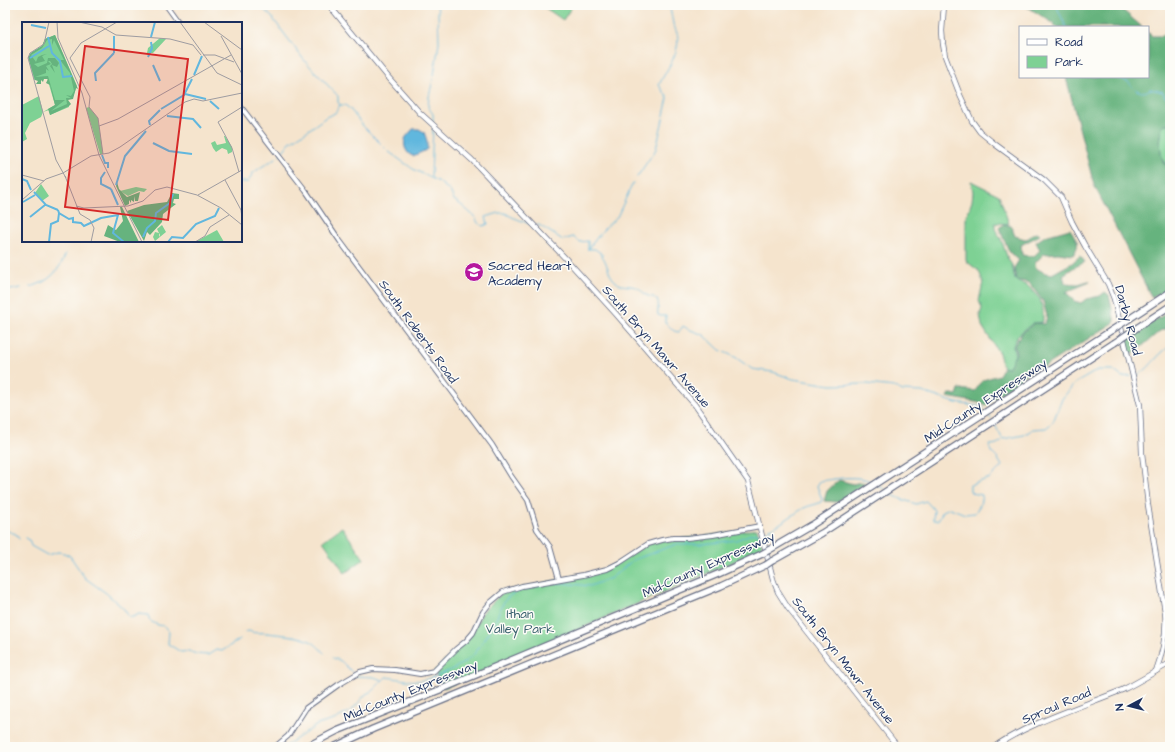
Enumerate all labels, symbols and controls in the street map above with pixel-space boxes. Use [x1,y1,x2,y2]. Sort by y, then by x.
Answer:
inset map [22,22,242,242]
legend [1019,26,1149,78]
text: Road [1055,34,1083,51]
text: Park [1055,54,1083,71]
place label: Sacred Heart Academy [488,257,572,291]
school or university icon: Sacred Heart Academy [463,261,485,283]
street label: South Roberts Road [374,276,462,387]
street label: South Bryn Mawr Avenue [597,282,715,412]
street label: Darby Road [1109,283,1146,358]
street label: Mid-County Expressway [921,354,1051,448]
street label: Mid-County Expressway [639,528,778,603]
street label: South Bryn Mawr Avenue [787,593,899,729]
park label: Ithan Valley Park [486,605,554,639]
street label: Mid-County Expressway [341,656,481,727]
street label: Sproul Road [1019,683,1094,729]
north arrow [1109,686,1149,726]
text: N [1112,703,1127,711]

